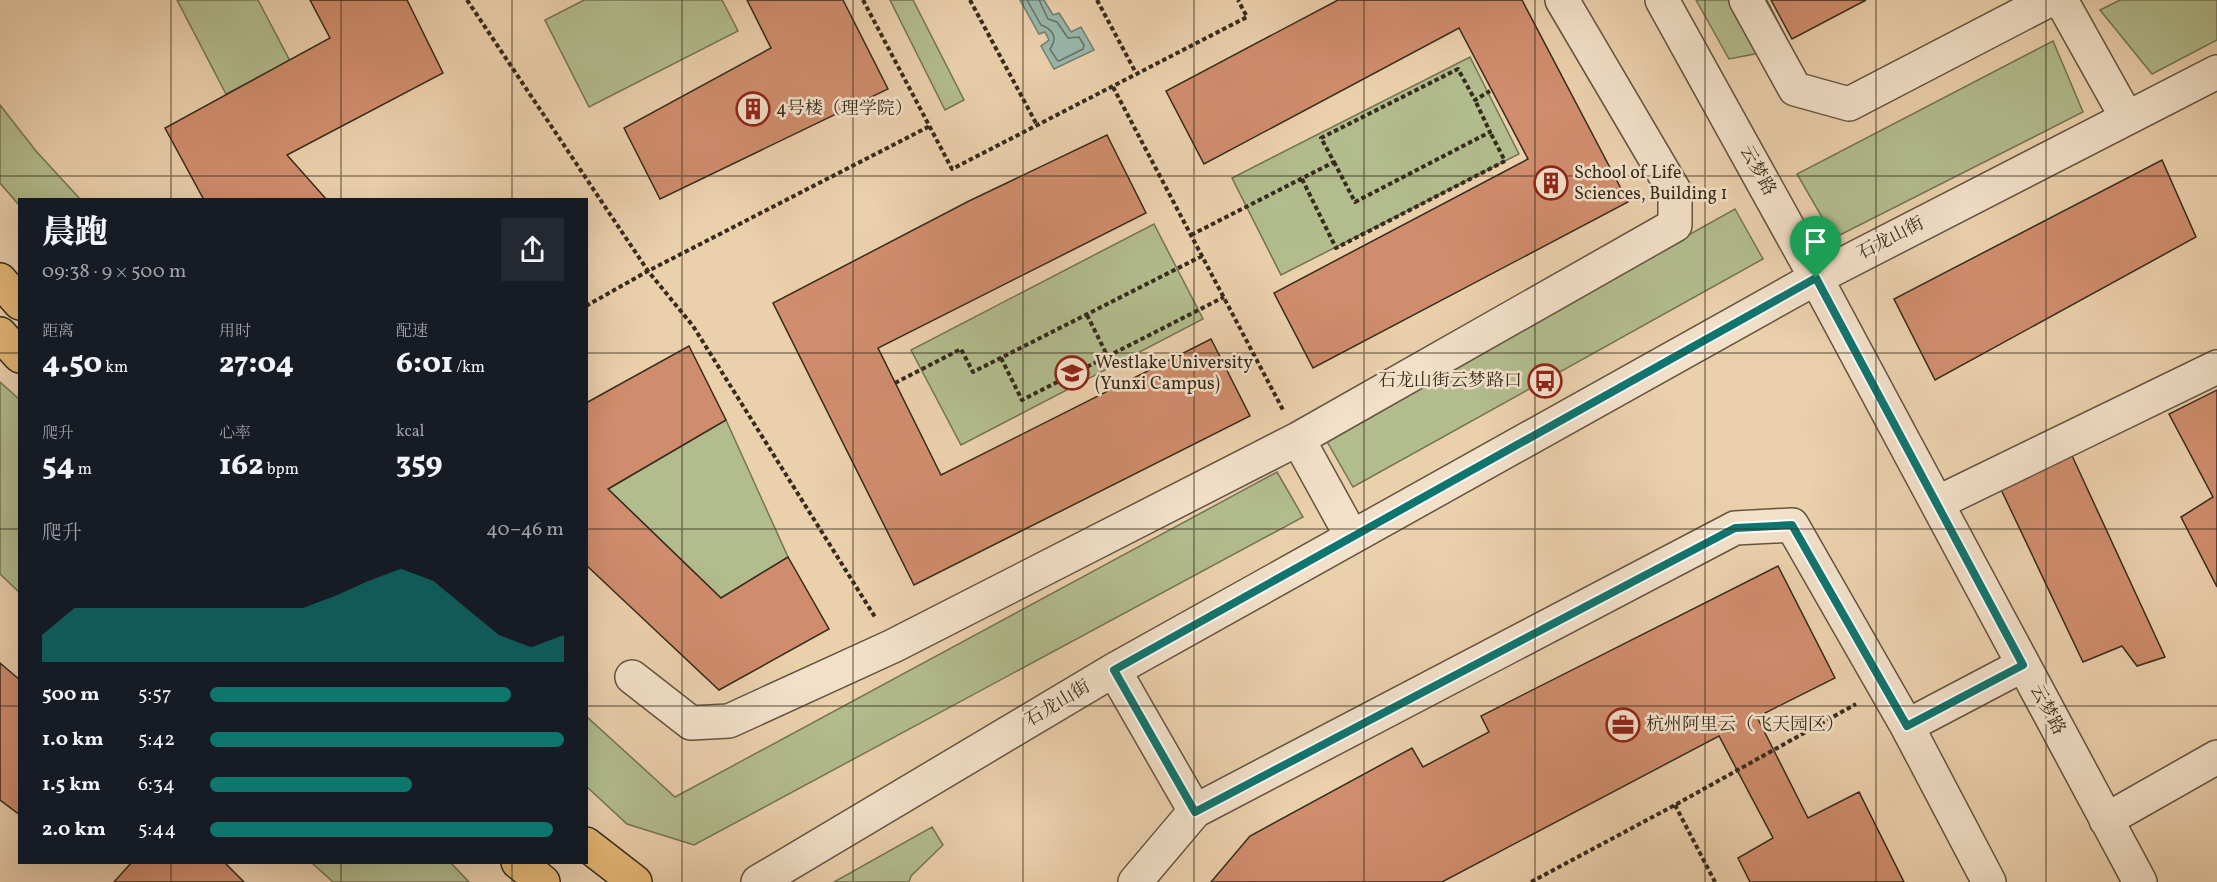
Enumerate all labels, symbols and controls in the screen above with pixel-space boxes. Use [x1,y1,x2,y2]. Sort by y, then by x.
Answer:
building icon: 4号楼（理学院） [735,91,771,127]
place label: 4号楼（理学院） [776,97,913,122]
street label: 云梦路 [1733,141,1781,201]
place label: School of Life Sciences, Building 1 [1574,161,1728,207]
building icon: School of Life Sciences, Building 1 [1533,165,1569,201]
text: 晨跑 [42,212,108,258]
street label: 石龙山街 [1853,212,1929,266]
pin [1790,216,1841,278]
button: share [501,218,564,281]
icon: arrive [1799,225,1832,258]
text: 09:38 · 9 × 500 m [42,258,186,286]
text: 距离 [42,321,74,343]
text: 用时 [219,321,251,343]
text: 配速 [396,321,428,343]
text: 4.50 [42,343,102,385]
text: 27:04 [219,343,294,385]
text: 6:01 [396,343,453,385]
place label: Westlake University (Yunxi Campus) [1095,351,1253,397]
school or university icon: Westlake University (Yunxi Campus) [1054,355,1090,391]
text: km [102,357,128,379]
text: /km [453,357,485,379]
bus stop icon: 石龙山街云梦路口 [1527,363,1563,399]
place label: 石龙山街云梦路口 [1378,369,1522,394]
text: kcal [396,421,424,443]
text: 爬升 [42,423,74,445]
text: 心率 [219,423,251,445]
text: 359 [396,443,443,485]
text: 54 [42,445,75,487]
text: 162 [219,445,264,487]
text: m [75,459,92,481]
text: bpm [264,459,299,481]
text: 40–46 m [486,516,564,544]
text: 爬升 [42,520,82,548]
street label: 石龙山街 [1021,675,1095,733]
street label: 云梦路 [2023,680,2071,740]
text: 500 m [42,681,100,709]
text: 5:57 [138,681,172,709]
office icon: 杭州阿里云（飞天园区） [1605,707,1641,743]
place label: 杭州阿里云（飞天园区） [1646,713,1844,738]
text: 1.0 km [42,726,104,754]
text: 5:42 [138,726,175,754]
text: 1.5 km [42,771,101,799]
text: 6:34 [138,771,175,799]
text: 2.0 km [42,816,106,844]
text: 5:44 [138,816,176,844]

